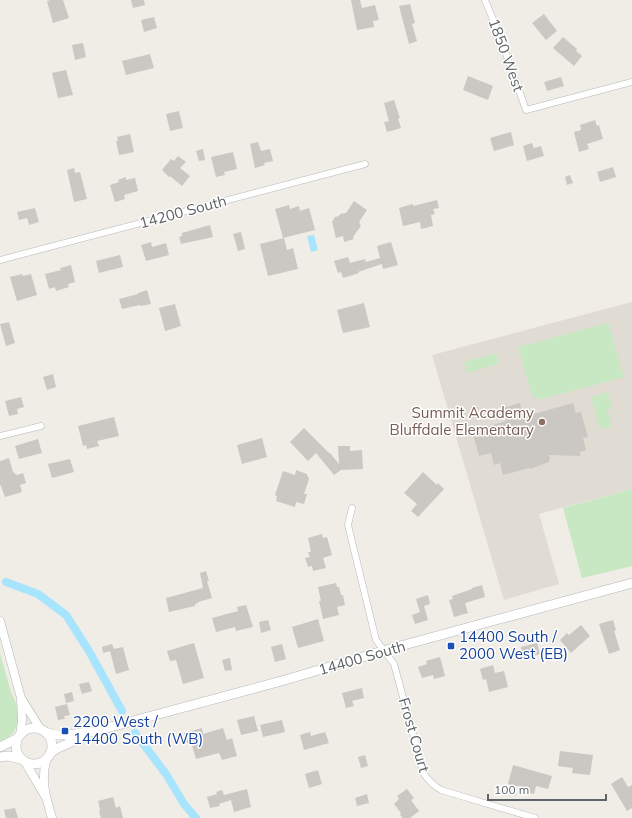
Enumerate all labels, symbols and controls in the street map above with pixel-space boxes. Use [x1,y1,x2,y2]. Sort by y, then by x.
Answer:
street label: 1850 West [484,16,528,94]
street label: 14200 South [137,191,229,232]
place label: Summit Academy Bluffdale Elementary [389,403,534,439]
marker: Summit Academy Bluffdale Elementary [537,417,547,427]
place label: 14400 South / 2000 West (EB) [459,627,568,663]
street label: 14400 South [316,636,408,679]
marker: 14400 South / 2000 West (EB) [446,641,456,651]
street label: Frost Court [395,695,434,774]
place label: 2200 West / 14400 South (WB) [73,712,203,748]
marker: 2200 West / 14400 South (WB) [60,726,70,736]
scale bar [488,776,606,802]
text: 100 m [494,782,529,797]

